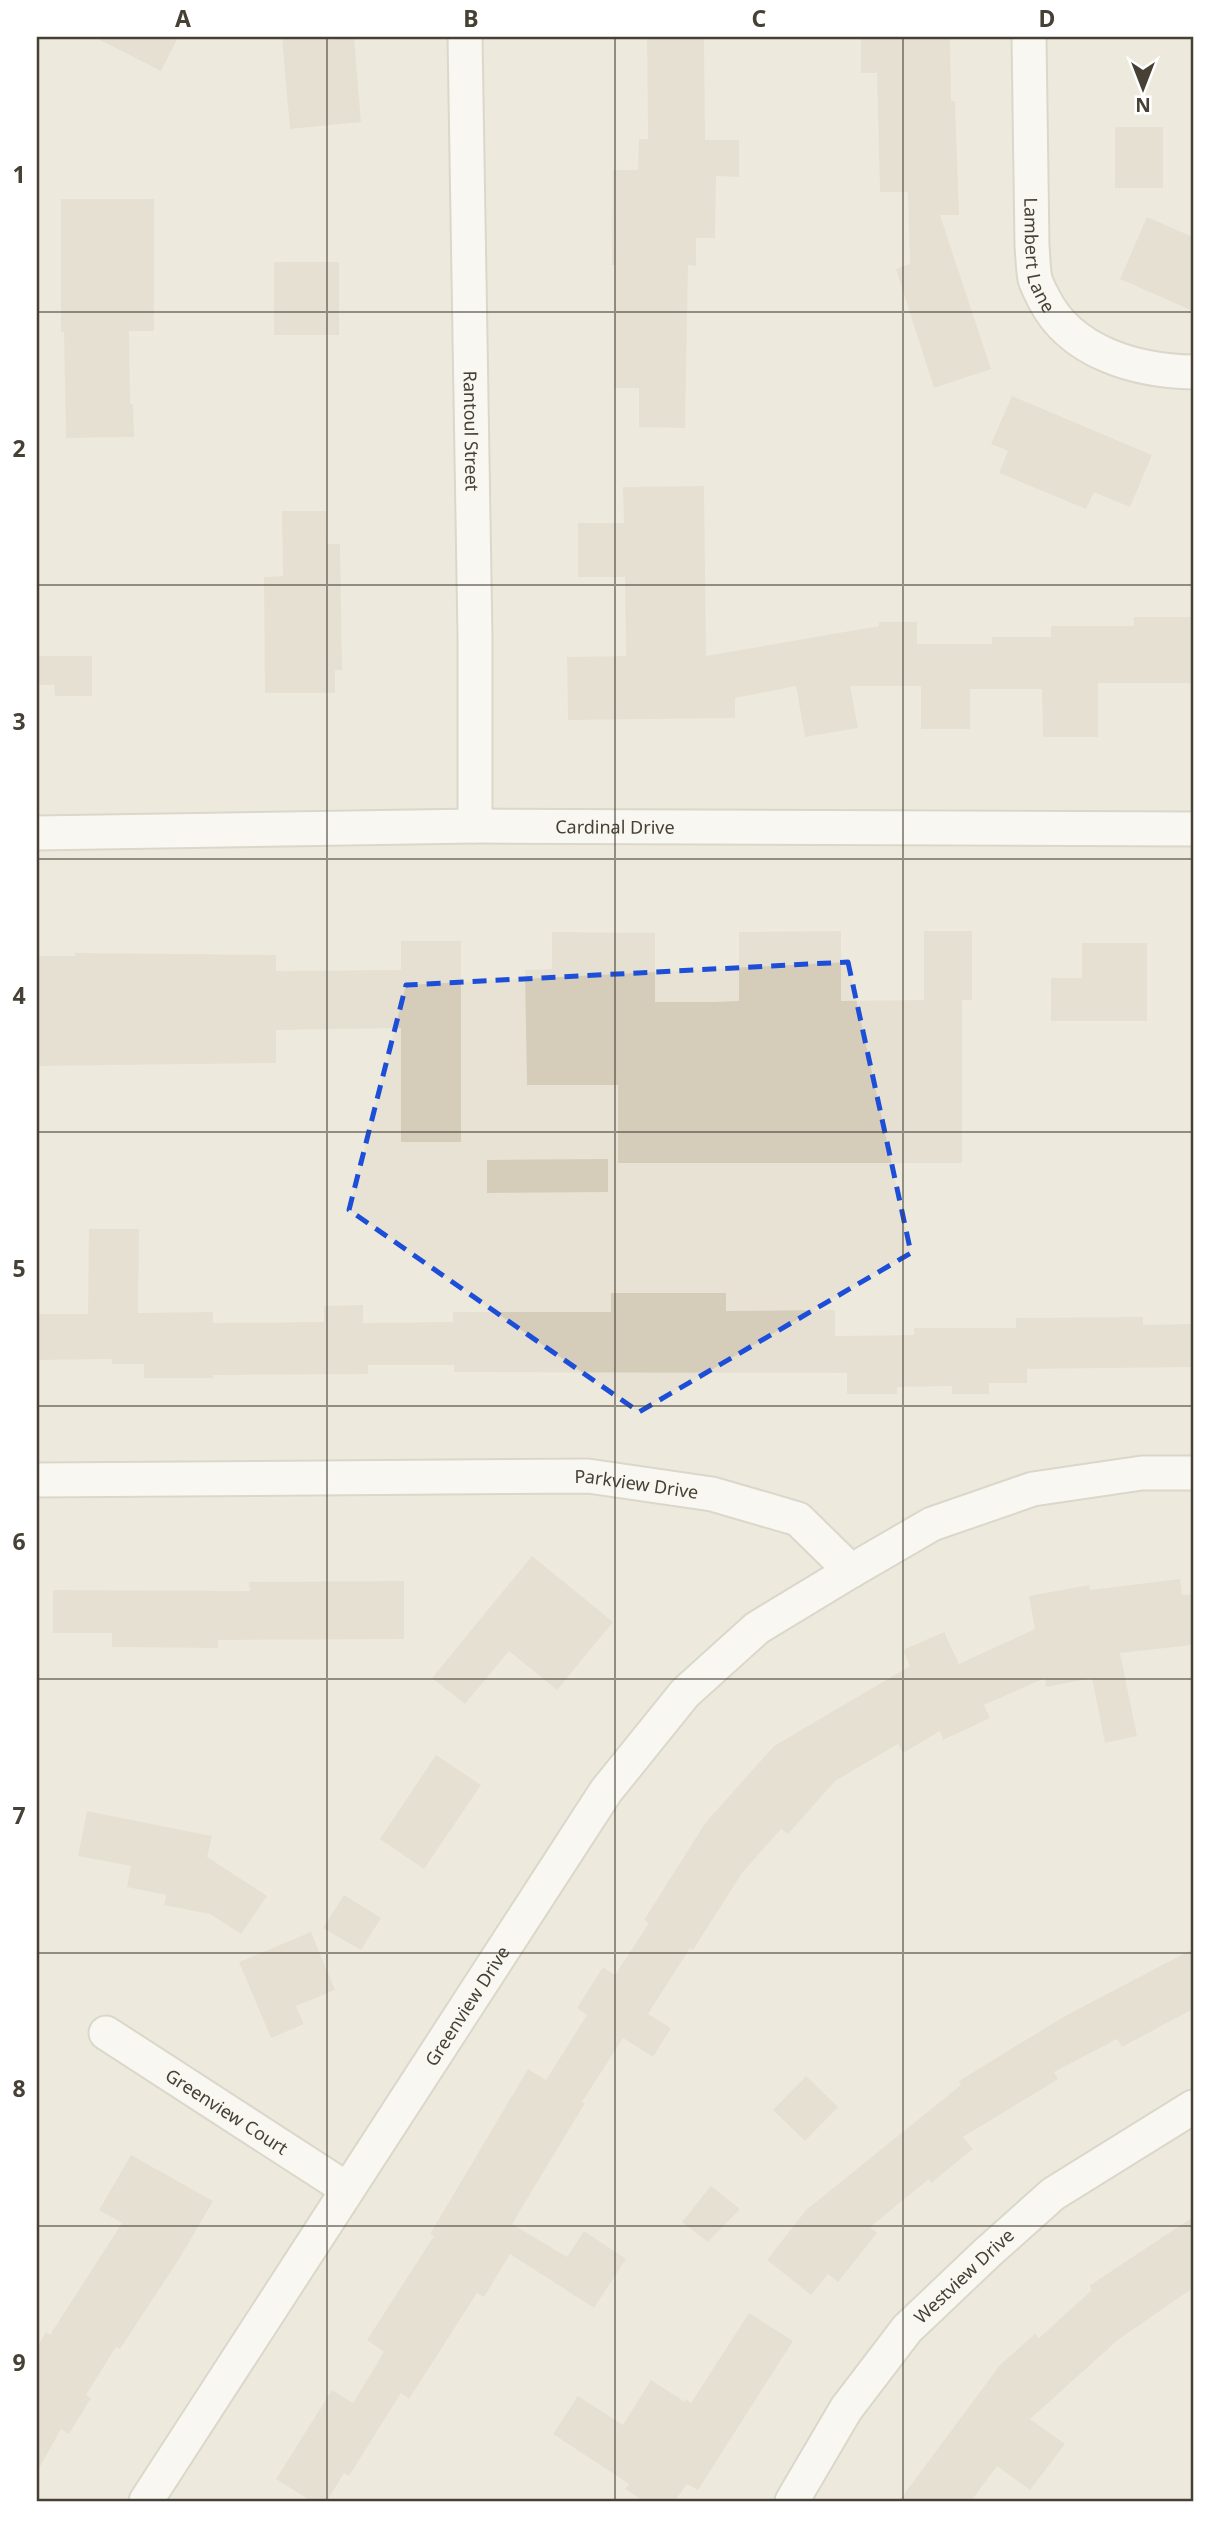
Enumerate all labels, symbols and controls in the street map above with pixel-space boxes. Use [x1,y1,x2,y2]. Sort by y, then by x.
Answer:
text: A [175,2,191,34]
text: B [463,2,479,34]
text: C [752,2,767,34]
text: D [1039,2,1055,34]
north arrow [1108,52,1178,122]
text: N [1135,92,1151,118]
text: 1 [12,158,26,190]
street label: Lambert Lane [1019,197,1061,317]
street label: Rantoul Street [459,370,485,492]
text: 2 [12,432,26,464]
text: 3 [12,705,26,737]
street label: Cardinal Drive [555,814,675,839]
text: 4 [12,979,26,1011]
text: 5 [12,1252,26,1284]
street label: Parkview Drive [574,1464,700,1504]
text: 6 [12,1525,26,1557]
text: 7 [12,1799,26,1831]
street label: Greenview Drive [419,1941,515,2071]
street label: Greenview Court [161,2063,293,2160]
text: 8 [12,2072,26,2104]
street label: Westview Drive [908,2223,1019,2328]
text: 9 [12,2346,26,2378]

